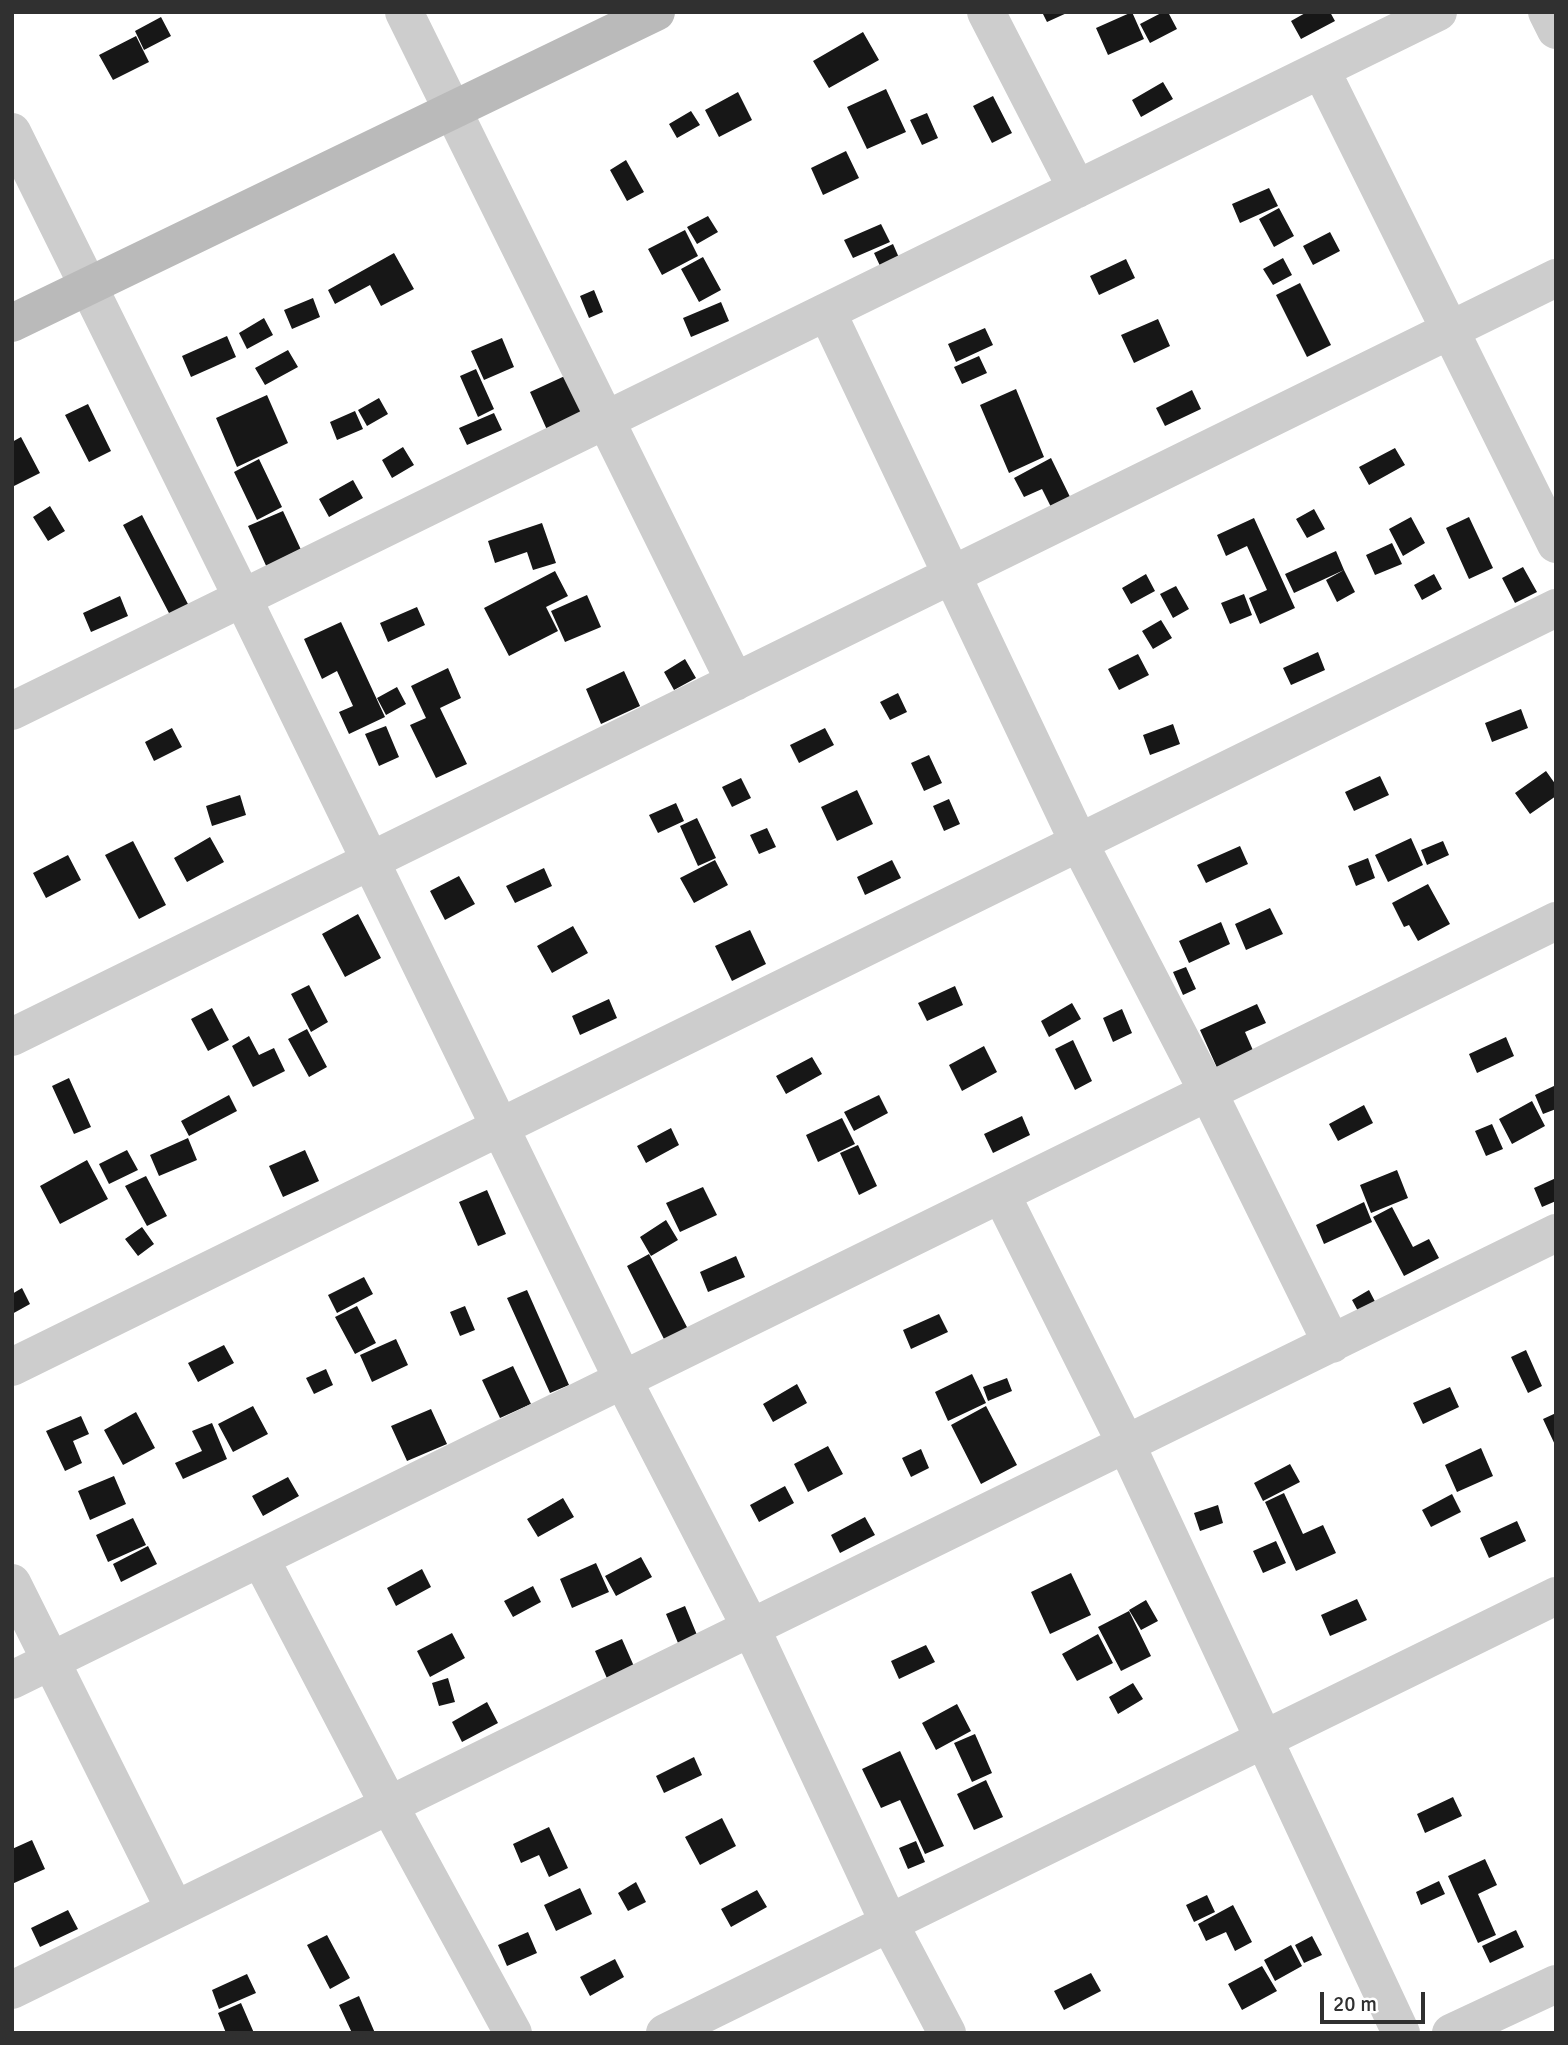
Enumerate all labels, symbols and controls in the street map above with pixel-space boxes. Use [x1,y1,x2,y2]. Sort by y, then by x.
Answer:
scale bar [1323,1979,1428,2023]
text: 20 m [1333,1991,1377,2017]

